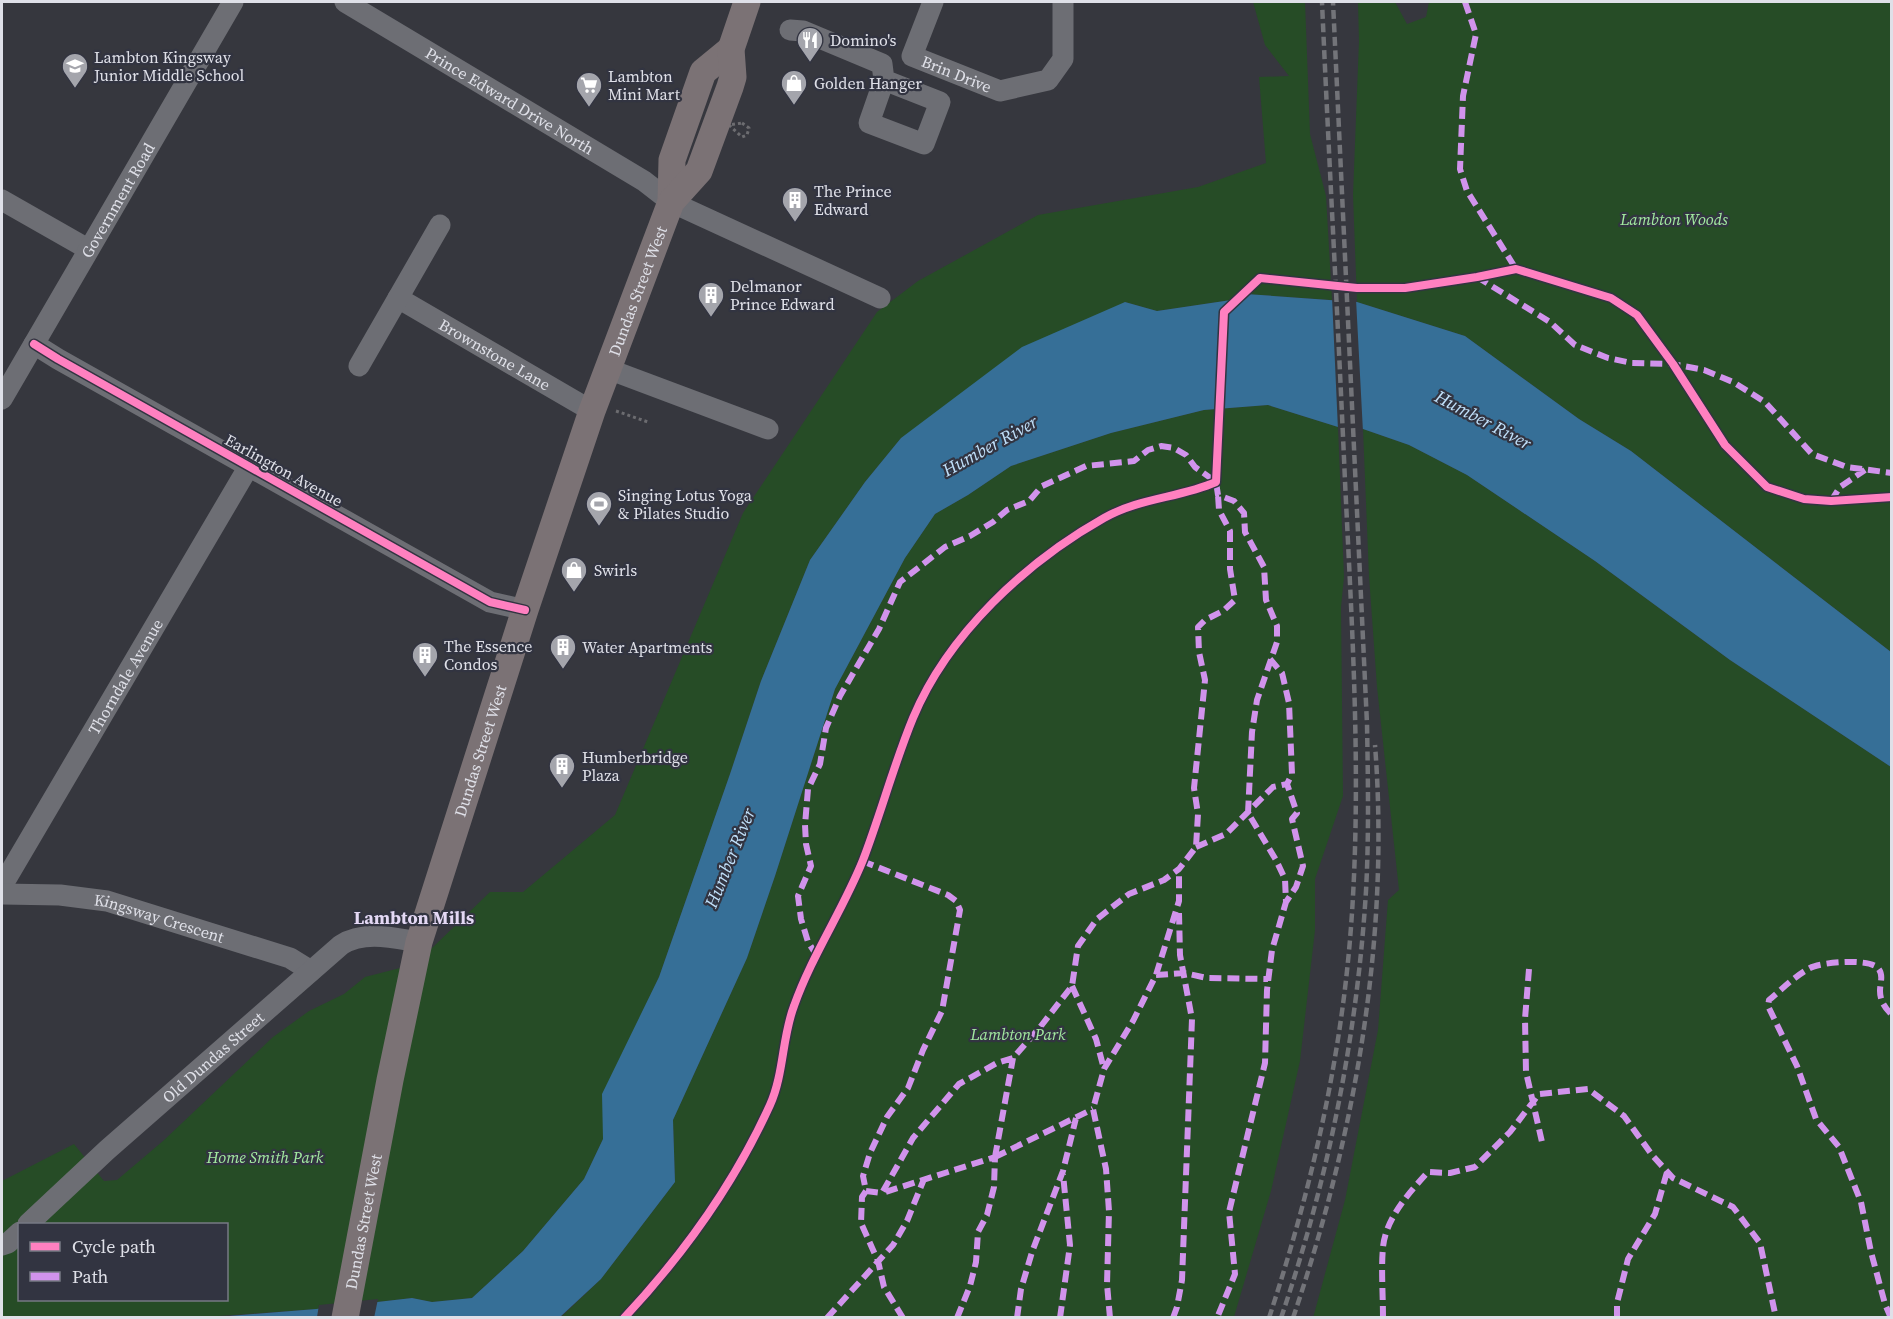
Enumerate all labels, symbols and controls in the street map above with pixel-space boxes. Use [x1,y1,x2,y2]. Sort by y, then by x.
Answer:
restaurant icon: Domino's [795,25,825,63]
place label: Domino's [830,29,897,51]
street label: Prince Edward Drive North [421,42,598,160]
place label: Lambton Kingsway Junior Middle School [93,46,244,86]
street label: Brin Drive [918,50,995,98]
school or university icon: Lambton Kingsway Junior Middle School [60,51,90,89]
place label: Lambton Mini Mart [608,65,681,105]
shop icon: Golden Hanger [779,68,809,106]
supermarket icon: Lambton Mini Mart [574,70,604,108]
place label: Golden Hanger [814,72,922,94]
street label: Government Road [76,139,160,262]
place label: The Prince Edward [814,180,892,220]
building icon: The Prince Edward [780,185,810,223]
park label: Lambton Woods [1619,208,1728,230]
street label: Dundas Street West [603,222,672,359]
place label: Delmanor Prince Edward [730,275,834,315]
building icon: Delmanor Prince Edward [696,280,726,318]
street label: Brownstone Lane [435,313,555,395]
water label: Humber River [1430,383,1536,456]
water label: Humber River [937,409,1043,483]
street label: Earlington Avenue [221,428,347,512]
place label: Singing Lotus Yoga & Pilates Studio [618,484,753,524]
sports icon: Singing Lotus Yoga & Pilates Studio [584,489,614,527]
shop icon: Swirls [559,555,589,593]
place label: Swirls [594,559,637,581]
street label: Thorndale Avenue [83,615,168,739]
building icon: Water Apartments [548,632,578,670]
place label: The Essence Condos [444,635,533,675]
place label: Water Apartments [582,636,712,658]
building icon: The Essence Condos [410,640,440,678]
street label: Dundas Street West [449,681,512,820]
place label: Humberbridge Plaza [582,746,688,786]
building icon: Humberbridge Plaza [547,751,577,789]
water label: Humber River [698,803,761,912]
street label: Kingsway Crescent [93,888,228,948]
district label: Lambton Mills [354,905,474,930]
street label: Old Dundas Street [157,1006,269,1108]
park label: Lambton Park [970,1023,1066,1045]
park label: Home Smith Park [206,1146,324,1168]
street label: Dundas Street West [340,1151,387,1291]
legend [18,1223,228,1301]
text: Cycle path [72,1234,156,1259]
text: Path [72,1264,109,1289]

